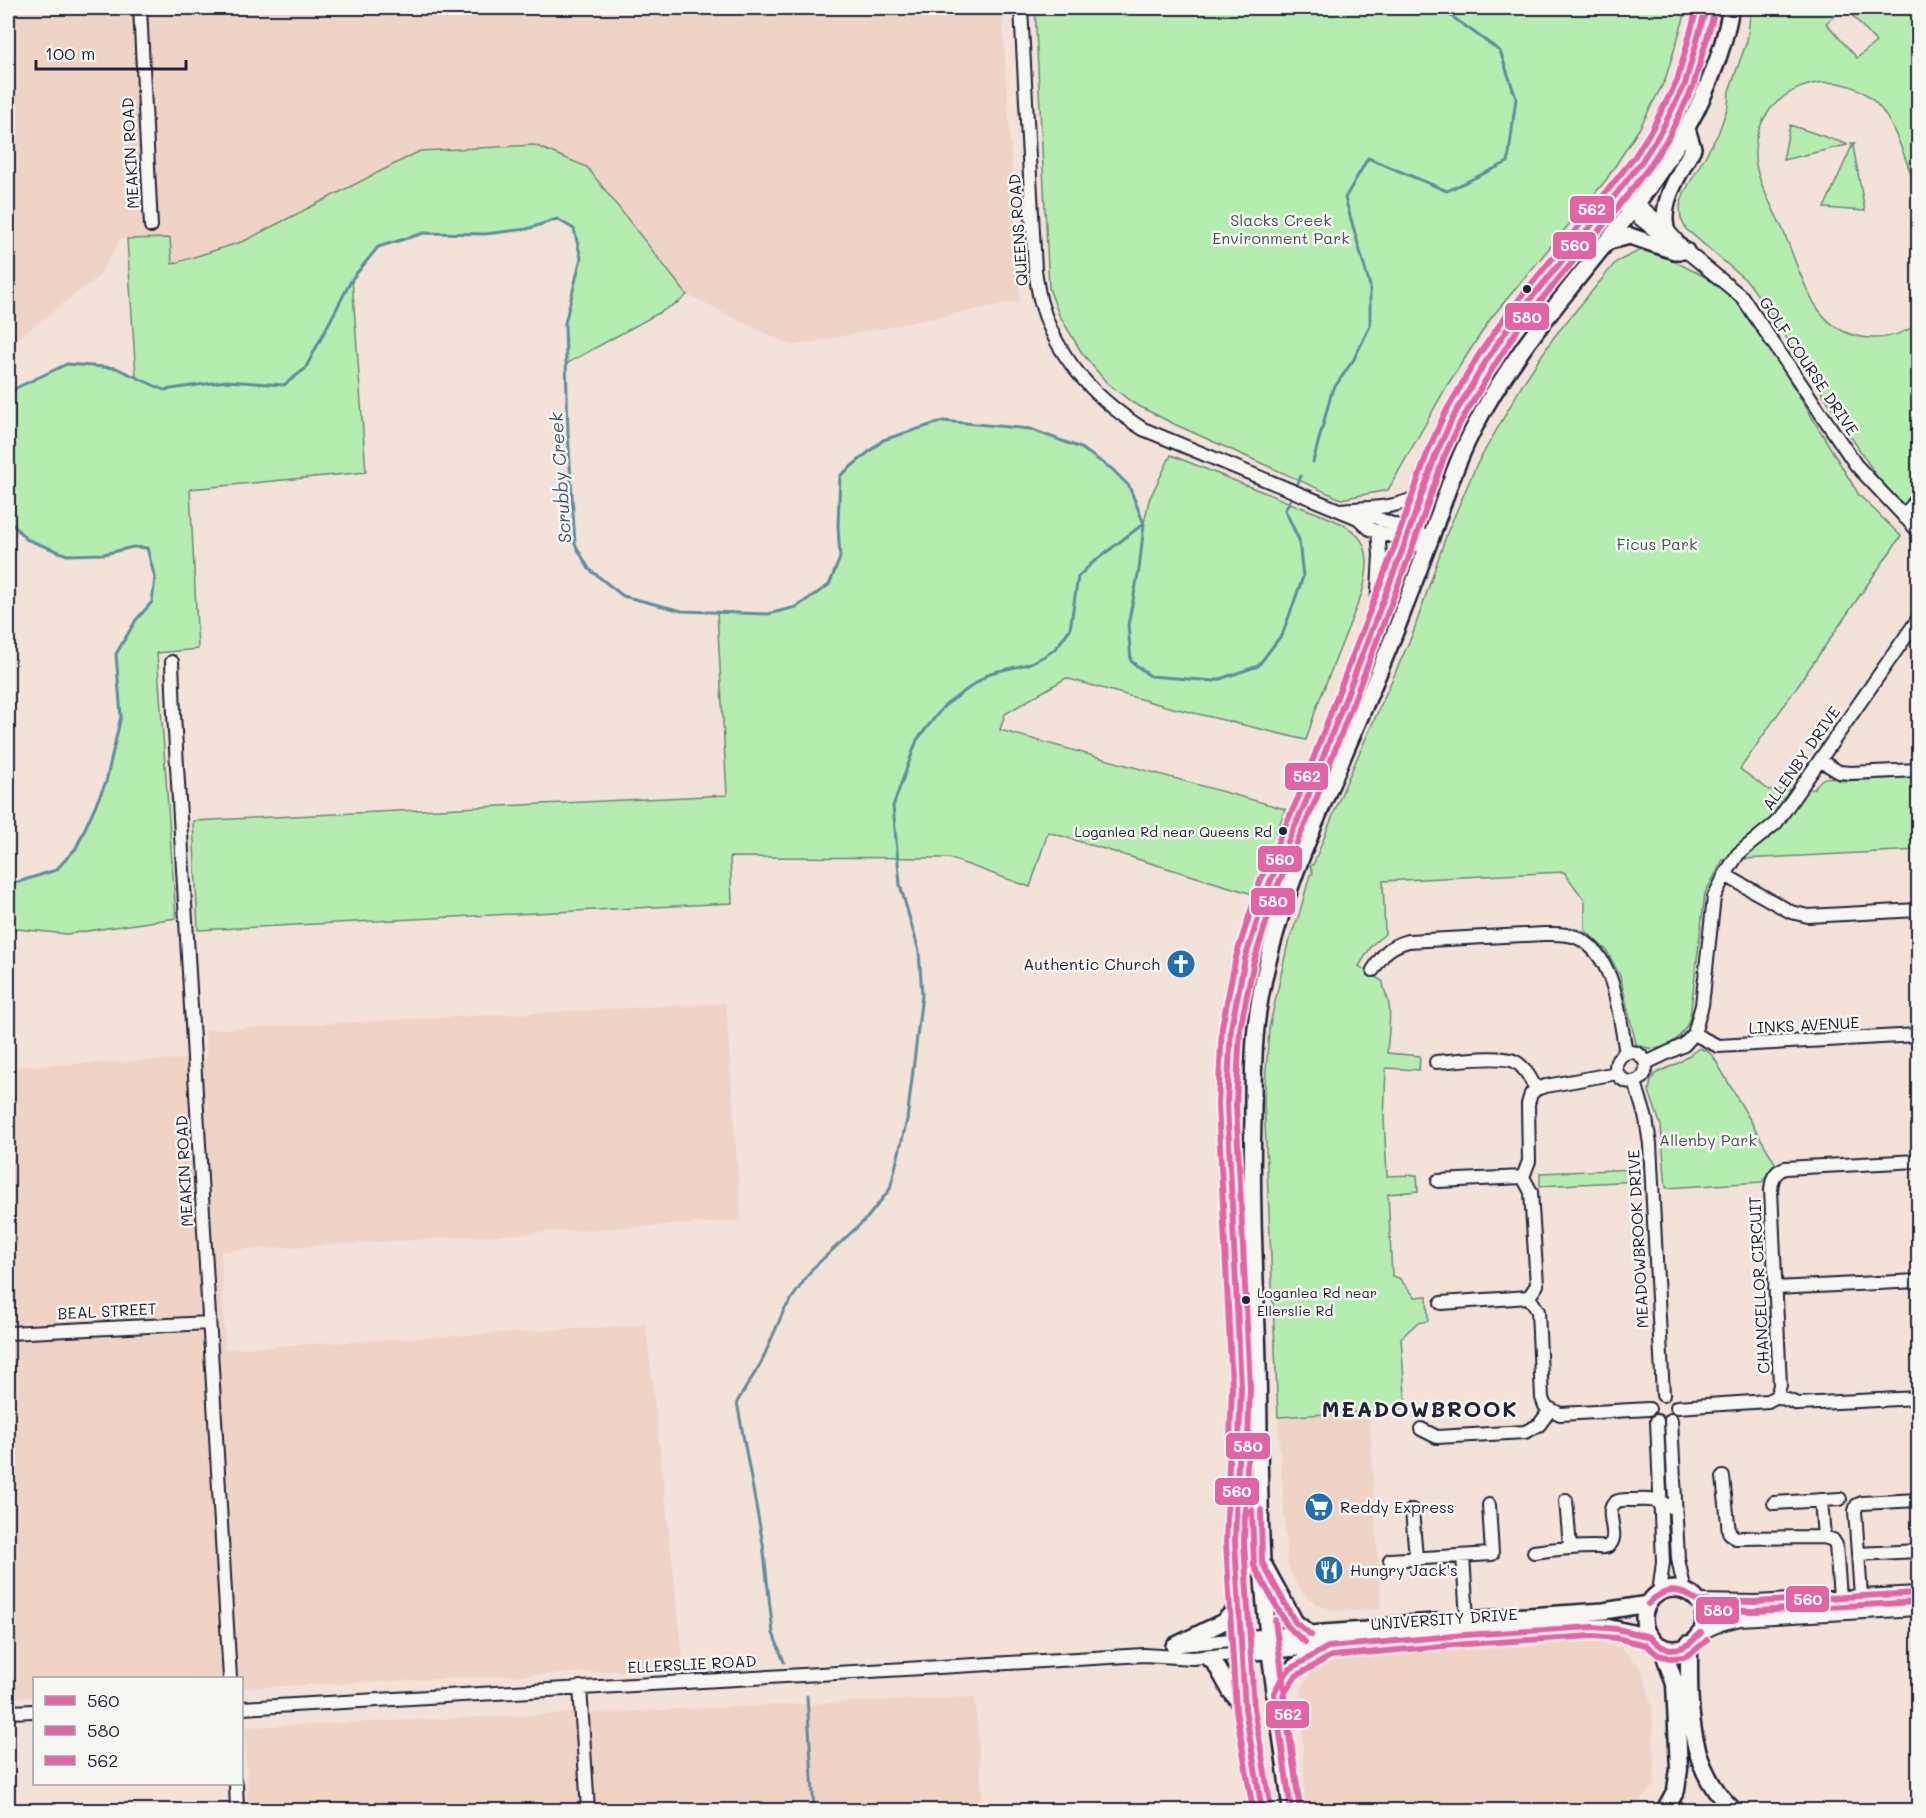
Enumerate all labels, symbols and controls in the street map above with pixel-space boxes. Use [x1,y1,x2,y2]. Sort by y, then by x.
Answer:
scale bar [36,33,186,71]
text: 100 m [45,41,95,65]
street label: MEAKIN ROAD [116,97,143,209]
street label: QUEENS ROAD [1003,173,1032,287]
line badge: 562 [1569,195,1615,224]
text: 562 [1578,198,1606,219]
park label: Slacks Creek Environment Park [1212,209,1350,248]
line badge: 560 [1552,231,1597,260]
text: 560 [1560,234,1590,255]
unlabelled marker [1521,283,1533,295]
street label: GOLF COURSE DRIVE [1755,292,1864,439]
line badge: 580 [1504,302,1550,331]
text: 580 [1512,306,1542,327]
water label: Scrubby Creek [543,411,577,544]
park label: Ficus Park [1616,533,1698,554]
street label: ALLENBY DRIVE [1757,702,1844,814]
line badge: 562 [1284,762,1329,791]
text: 562 [1293,765,1321,786]
place label: Loganlea Rd near Queens Rd [1075,822,1272,841]
marker: Loganlea Rd near Queens Rd [1277,825,1289,837]
line badge: 560 [1257,845,1303,873]
text: 560 [1265,848,1295,869]
line badge: 580 [1250,887,1296,916]
text: 580 [1258,890,1288,911]
church icon: Authentic Church [1165,948,1197,980]
place label: Authentic Church [1023,953,1160,974]
street label: LINKS AVENUE [1748,1011,1860,1038]
street label: MEAKIN ROAD [170,1115,197,1227]
park label: Allenby Park [1659,1129,1757,1150]
street label: MEADOWBROOK DRIVE [1622,1149,1653,1329]
street label: CHANCELLOR CIRCUIT [1743,1196,1774,1374]
place label: Loganlea Rd near Ellerslie Rd [1257,1283,1377,1320]
marker: Loganlea Rd near Ellerslie Rd [1240,1294,1252,1306]
street label: BEAL STREET [57,1297,157,1324]
district label: MEADOWBROOK [1322,1394,1518,1423]
line badge: 580 [1225,1432,1271,1460]
text: 580 [1233,1435,1263,1456]
line badge: 560 [1214,1477,1260,1506]
text: 560 [1222,1480,1252,1501]
supermarket icon: Reddy Express [1303,1491,1335,1523]
place label: Reddy Express [1340,1496,1455,1517]
restaurant icon: Hungry Jack's [1313,1554,1345,1586]
place label: Hungry Jack's [1350,1559,1458,1580]
line badge: 560 [1785,1585,1830,1613]
text: 560 [1793,1588,1823,1609]
line badge: 580 [1695,1596,1740,1625]
text: 580 [1703,1599,1733,1620]
street label: UNIVERSITY DRIVE [1370,1603,1518,1634]
street label: ELLERSLIE ROAD [627,1650,757,1677]
legend [33,1677,243,1785]
text: 560 [87,1688,119,1712]
line badge: 562 [1265,1700,1310,1729]
text: 562 [1274,1703,1302,1724]
text: 580 [87,1718,120,1742]
text: 562 [87,1748,118,1772]

